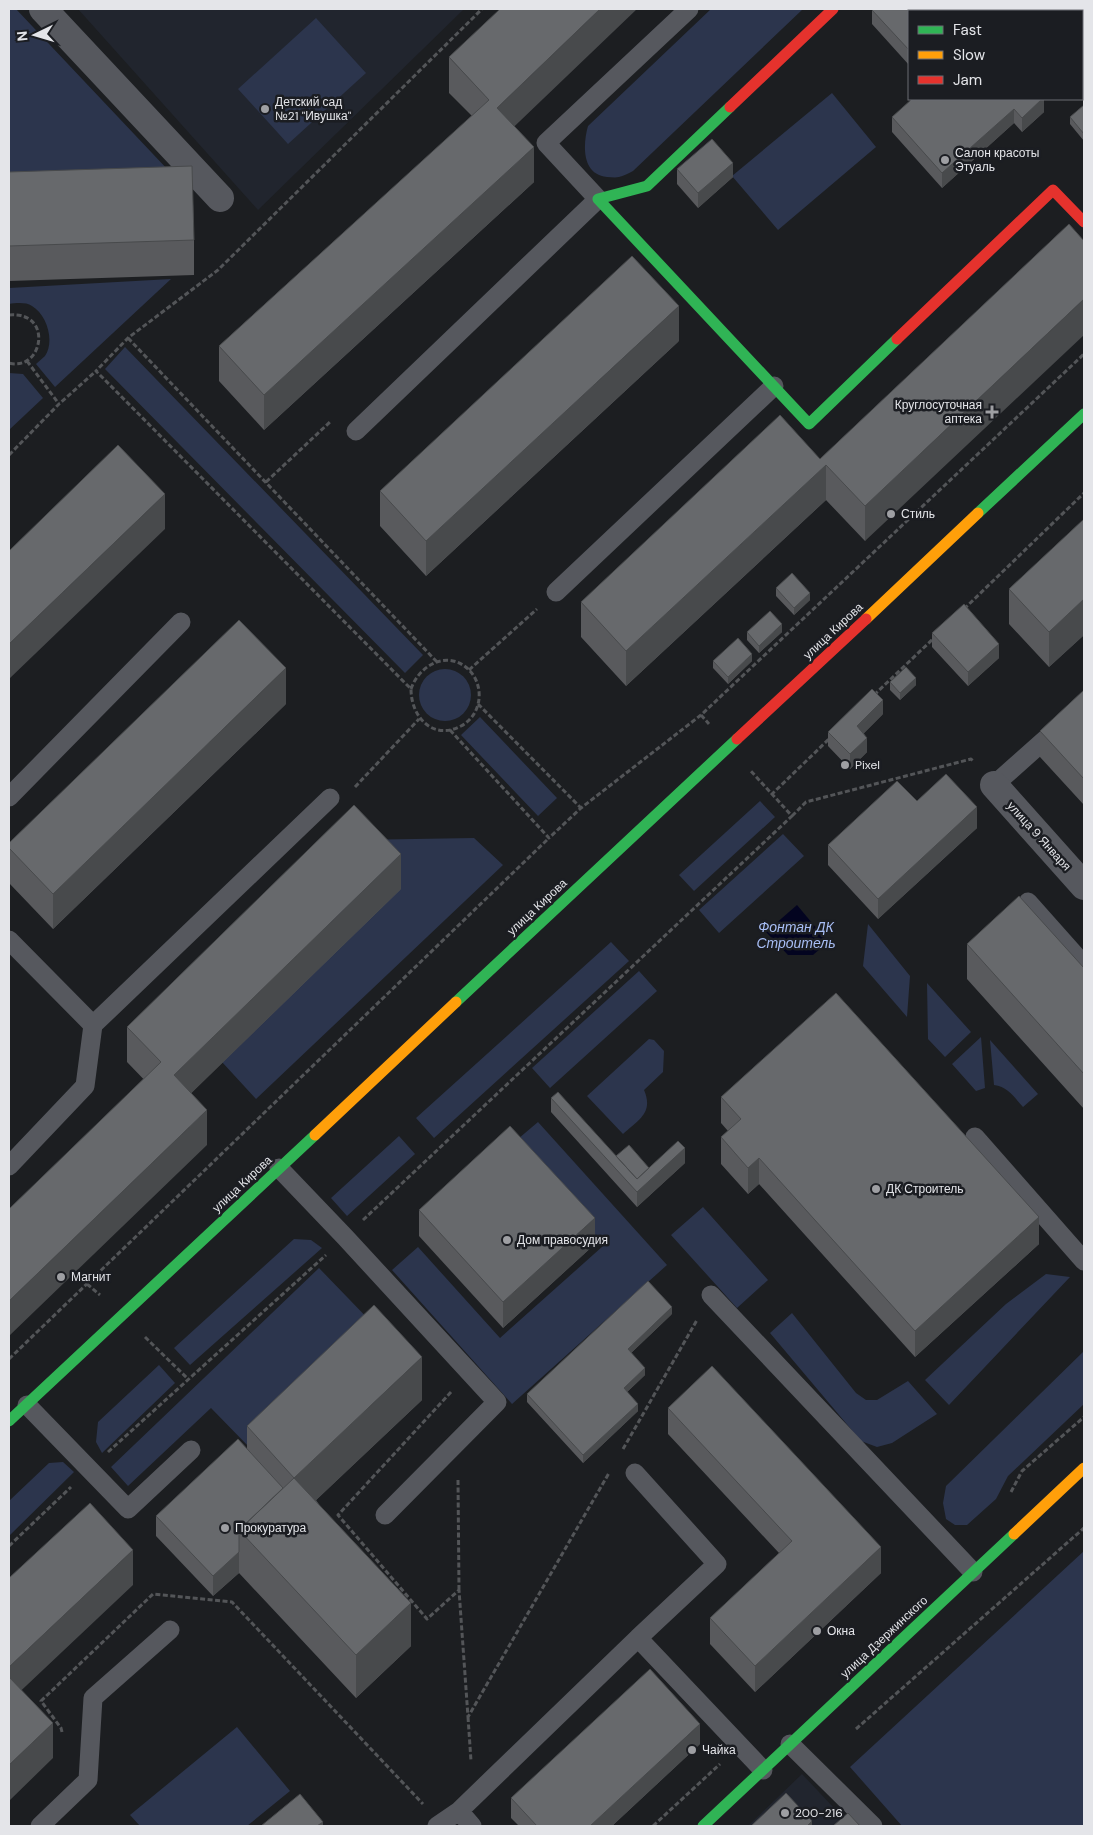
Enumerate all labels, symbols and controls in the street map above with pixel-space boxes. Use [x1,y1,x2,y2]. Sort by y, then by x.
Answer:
north arrow [10,10,60,60]
legend [908,10,1083,100]
text: Fast [953,20,982,40]
text: N [13,30,31,42]
text: Slow [953,45,986,65]
text: Jam [953,70,982,90]
place label: Детский сад №21 "Ивушка" [275,94,352,124]
marker: Детский сад №21 "Ивушка" [259,103,271,115]
place label: Салон красоты Этуаль [955,145,1039,175]
marker: Салон красоты Этуаль [939,154,951,166]
place label: Круглосуточная аптека [895,397,982,427]
marker: Круглосуточная аптека [986,406,998,418]
place label: Стиль [901,506,935,522]
marker: Стиль [885,508,897,520]
street label: улица Кирова [800,599,867,663]
place label: Pixel [855,757,880,773]
marker: Pixel [839,759,851,771]
street label: улица 9 Января [1004,798,1074,874]
street label: улица Кирова [504,875,571,939]
water label: Фонтан ДК Строитель [756,918,836,952]
street label: улица Кирова [209,1152,276,1216]
place label: ДК Строитель [886,1181,963,1197]
marker: ДК Строитель [870,1183,882,1195]
place label: Дом правосудия [517,1232,608,1248]
marker: Дом правосудия [501,1234,513,1246]
place label: Магнит [71,1269,112,1285]
marker: Магнит [55,1271,67,1283]
place label: Прокуратура [235,1520,306,1536]
marker: Прокуратура [219,1522,231,1534]
street label: улица Дзержинского [837,1592,931,1682]
place label: Окна [827,1623,855,1639]
marker: Окна [811,1625,823,1637]
place label: Чайка [702,1742,736,1758]
marker: Чайка [686,1744,698,1756]
place label: 200-216 [795,1805,843,1821]
marker: 200-216 [779,1807,791,1819]

